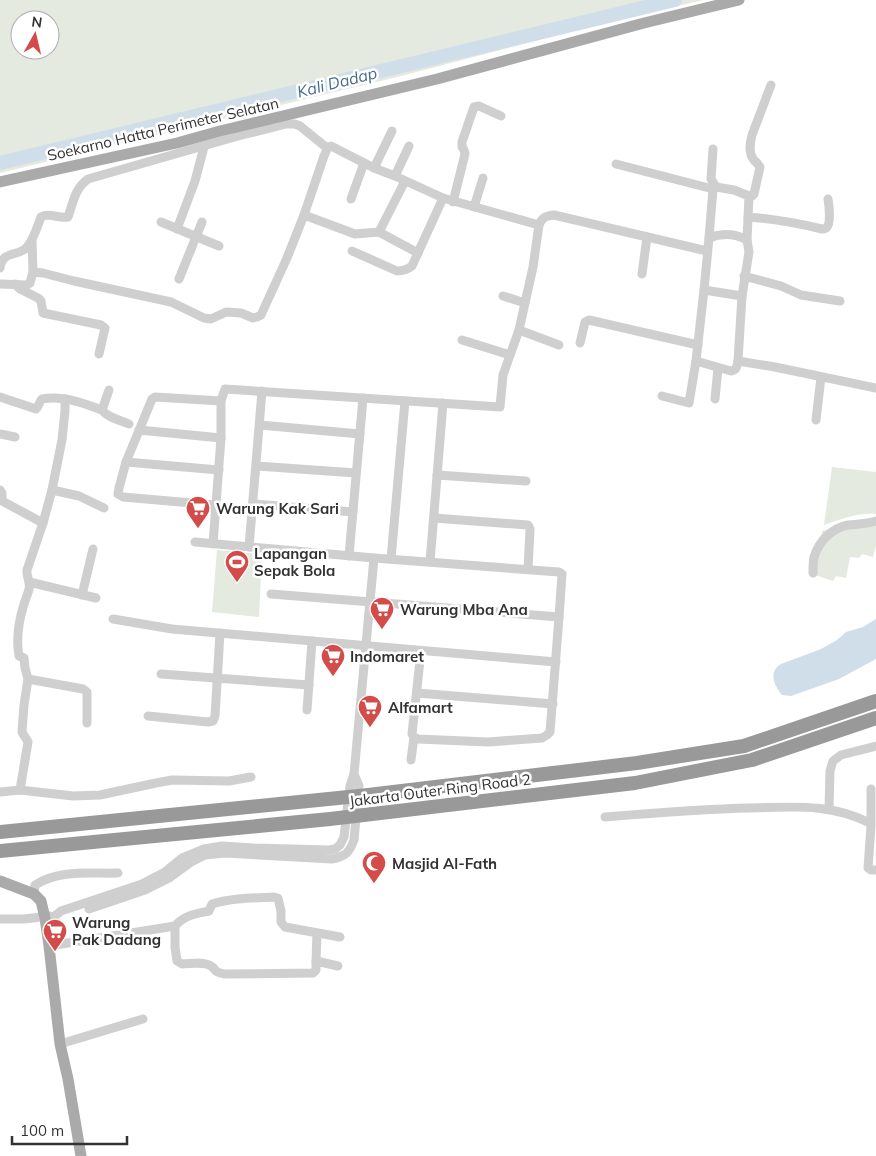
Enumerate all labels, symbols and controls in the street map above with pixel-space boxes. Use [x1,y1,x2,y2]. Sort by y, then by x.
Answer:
north arrow [10,10,60,60]
text: N [30,12,43,32]
water label: Kali Dadap [295,62,380,102]
street label: Soekarno Hatta Perimeter Selatan [45,93,281,165]
supermarket icon: Warung Kak Sari [185,495,211,529]
place label: Warung Kak Sari [216,499,339,518]
place label: Lapangan Sepak Bola [254,544,335,580]
sports icon: Lapangan Sepak Bola [224,549,250,583]
supermarket icon: Warung Mba Ana [369,596,395,630]
place label: Warung Mba Ana [400,600,528,619]
supermarket icon: Indomaret [320,643,346,677]
place label: Indomaret [350,647,424,666]
supermarket icon: Alfamart [357,694,383,728]
place label: Alfamart [388,698,453,717]
street label: Jakarta Outer Ring Road 2 [348,769,532,811]
mosque icon: Masjid Al-Fath [361,850,387,884]
place label: Masjid Al-Fath [392,854,497,873]
place label: Warung Pak Dadang [72,913,161,949]
supermarket icon: Warung Pak Dadang [42,918,68,952]
scale bar [12,1114,128,1146]
text: 100 m [20,1121,64,1140]

